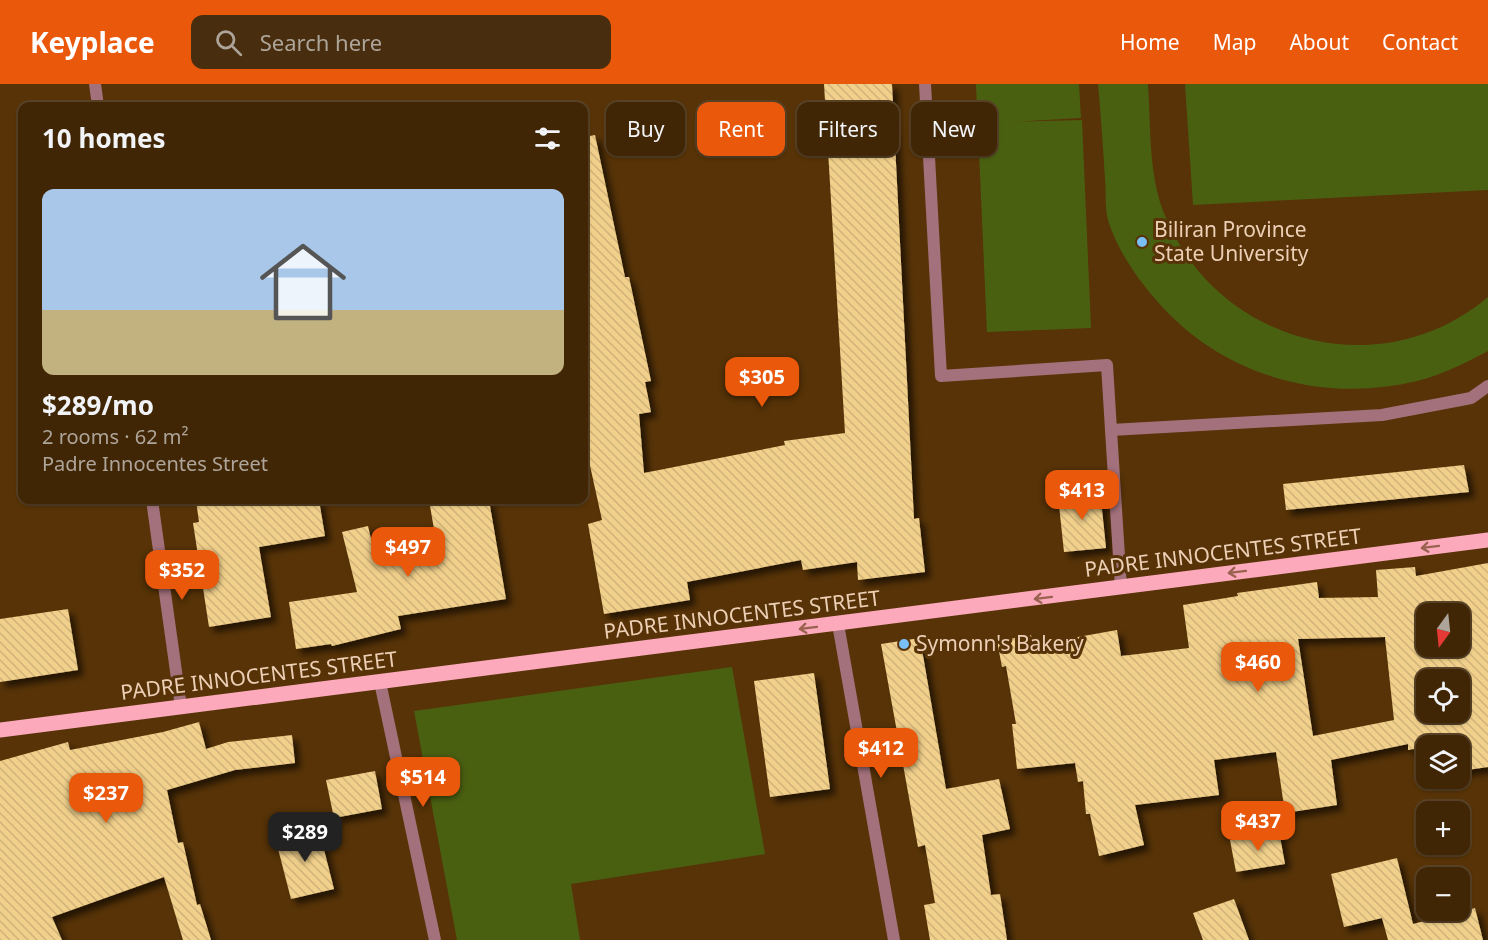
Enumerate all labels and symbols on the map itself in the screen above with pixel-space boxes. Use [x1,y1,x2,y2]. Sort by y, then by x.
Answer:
place label: Biliran Province State University [1154,215,1309,267]
marker: Biliran Province State University [1135,235,1149,249]
pin: $305 [726,357,798,408]
pin: $413 [1046,470,1118,521]
street label: PADRE INNOCENTES STREET [1083,521,1363,583]
pin: $497 [372,527,444,578]
one-way arrow [1421,542,1440,553]
pin: $352 [146,550,218,601]
one-way arrow [1227,567,1247,578]
street label: PADRE INNOCENTES STREET [602,583,882,645]
one-way arrow [1034,592,1054,603]
north arrow [1416,603,1470,657]
one-way arrow [799,623,819,634]
place label: Symonn's Bakery [916,629,1084,657]
marker: Symonn's Bakery [897,637,911,651]
pin: $460 [1222,642,1294,693]
street label: PADRE INNOCENTES STREET [119,644,399,706]
pin: $412 [845,728,917,779]
pin: $514 [387,757,459,808]
pin: $237 [70,773,142,824]
pin: $437 [1222,801,1294,852]
pin: $289 [269,812,341,863]

